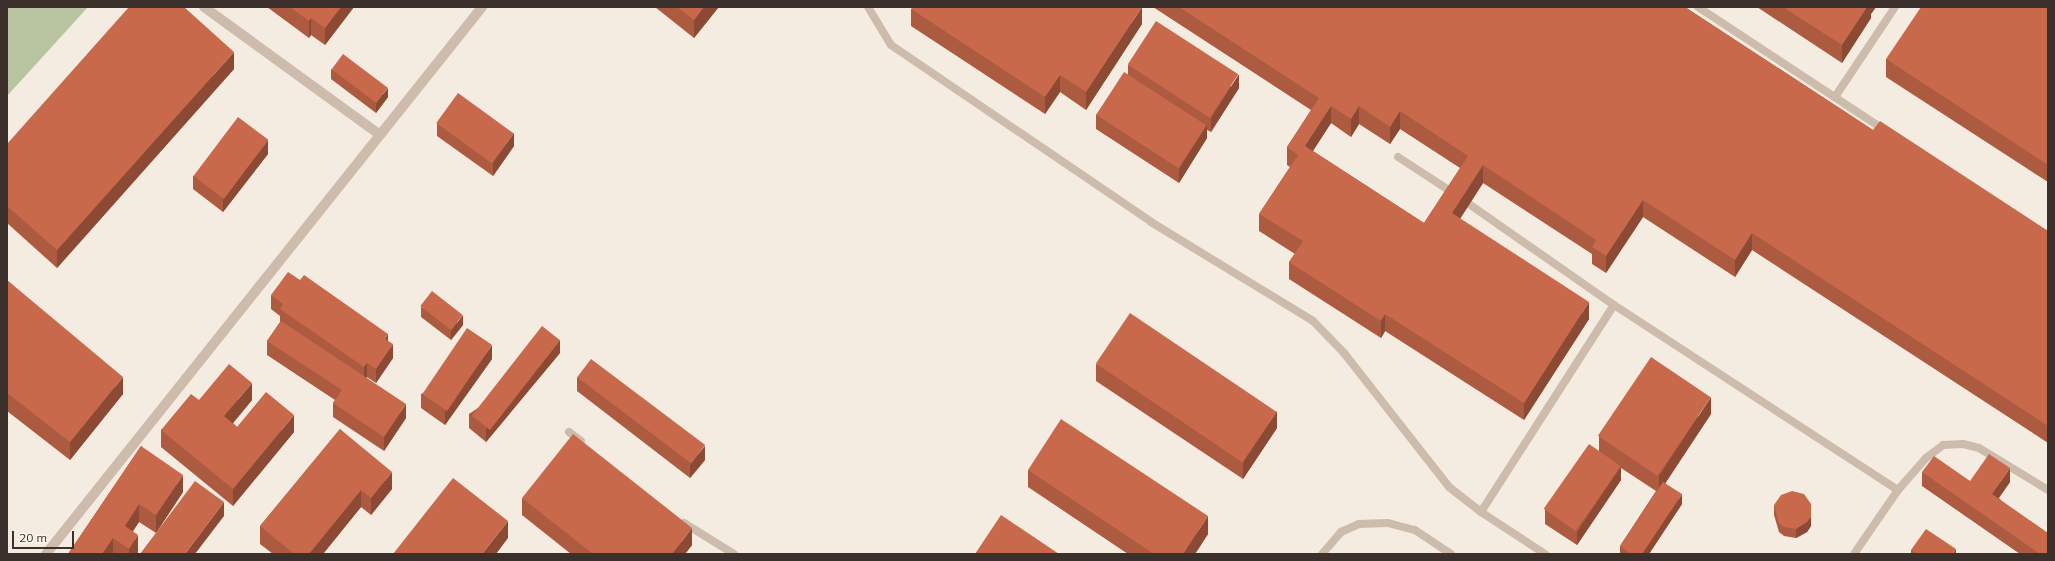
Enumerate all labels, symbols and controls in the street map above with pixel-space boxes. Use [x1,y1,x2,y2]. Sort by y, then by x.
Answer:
scale bar [14,523,76,549]
text: 20 m [19,530,47,545]

